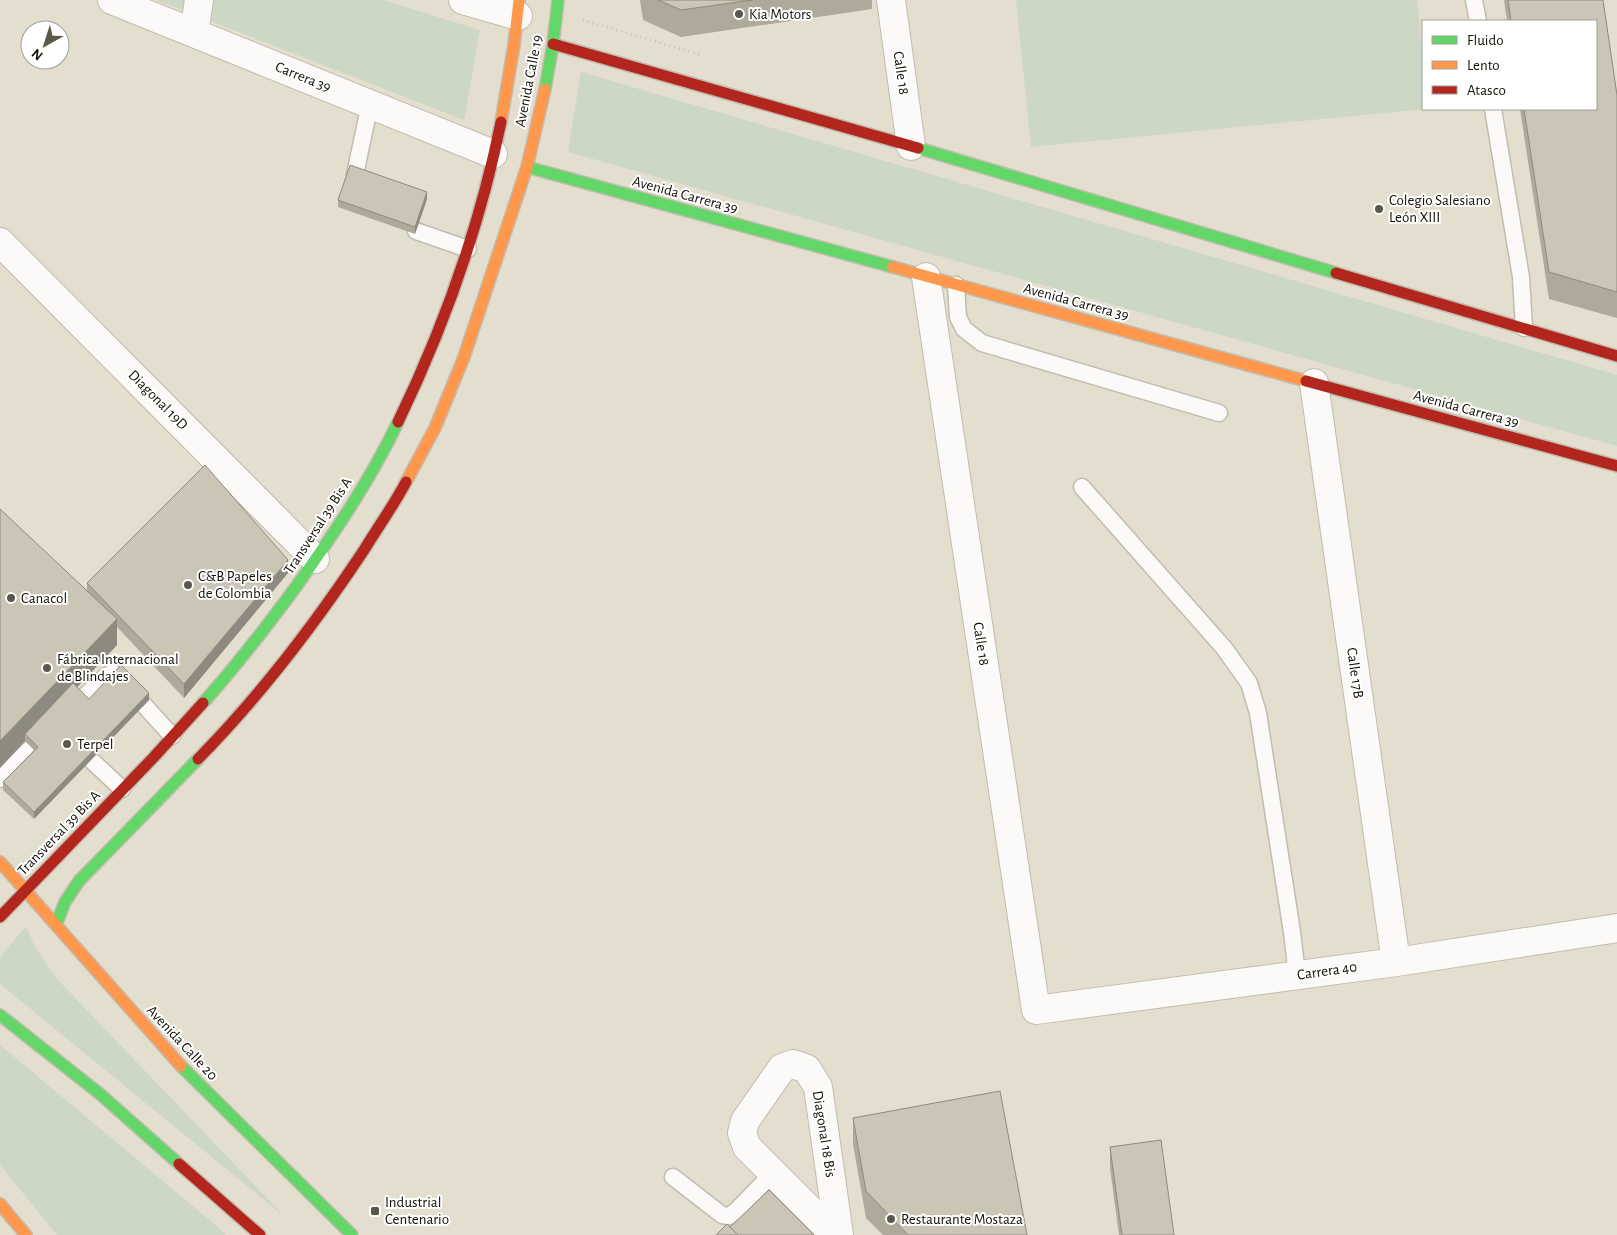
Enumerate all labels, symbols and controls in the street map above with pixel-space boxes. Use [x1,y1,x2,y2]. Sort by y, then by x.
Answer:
place label: Kia Motors [749,7,811,22]
marker: Kia Motors [733,8,745,20]
north arrow [20,20,70,70]
legend [1422,20,1597,110]
text: Fluido [1467,33,1504,48]
street label: Avenida Calle 19 [513,34,545,128]
text: N [29,46,46,63]
street label: Calle 18 [891,50,911,96]
text: Lento [1467,58,1500,73]
street label: Carrera 39 [273,59,333,95]
text: Atasco [1467,83,1506,98]
street label: Avenida Carrera 39 [631,174,739,216]
place label: Colegio Salesiano León XIII [1389,193,1491,225]
marker: Colegio Salesiano León XIII [1373,203,1385,215]
street label: Avenida Carrera 39 [1022,281,1130,323]
street label: Diagonal 19D [125,367,191,433]
street label: Avenida Carrera 39 [1412,388,1520,430]
street label: Transversal 39 Bis A [281,475,355,577]
place label: C&B Papeles de Colombia [198,569,272,601]
marker: C&B Papeles de Colombia [182,579,194,591]
place label: Canacol [21,591,67,606]
marker: Canacol [5,592,17,604]
street label: Calle 18 [970,621,992,667]
street label: Calle 17B [1344,647,1366,699]
place label: Fábrica Internacional de Blindajes [57,652,179,684]
marker: Fábrica Internacional de Blindajes [41,662,53,674]
place label: Terpel [77,737,113,752]
marker: Terpel [61,738,73,750]
street label: Transversal 39 Bis A [15,787,103,878]
street label: Carrera 40 [1296,959,1358,983]
street label: Avenida Calle 20 [144,1003,220,1083]
street label: Diagonal 18 Bis [810,1090,838,1178]
place label: Industrial Centenario [385,1195,449,1227]
marker: Industrial Centenario [369,1205,381,1217]
place label: Restaurante Mostaza [901,1212,1023,1227]
marker: Restaurante Mostaza [885,1213,897,1225]

